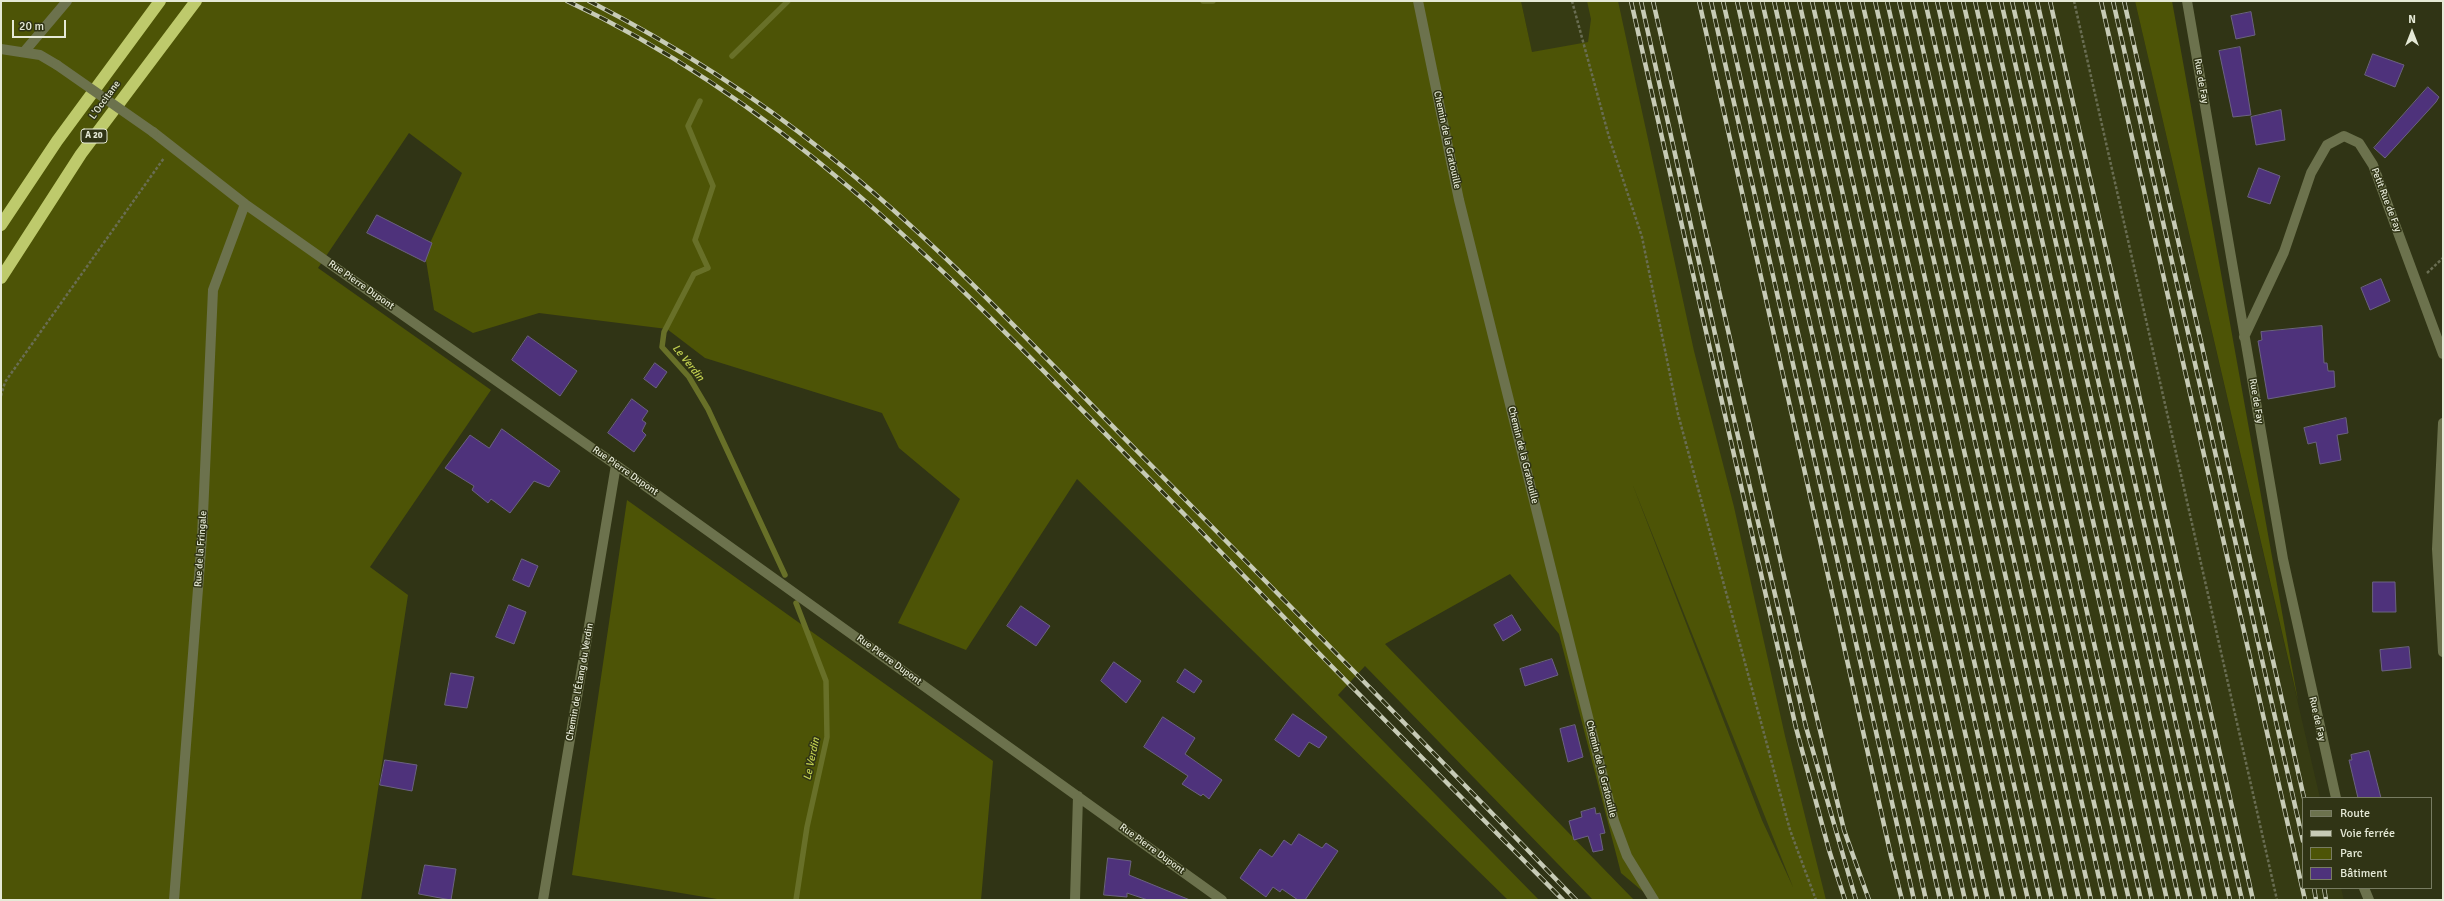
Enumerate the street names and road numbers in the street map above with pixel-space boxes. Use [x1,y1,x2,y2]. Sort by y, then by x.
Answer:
street label: Rue de Fay [2191,58,2211,104]
street label: L'Occitane [87,78,123,122]
street label: Chemin de la Gratouille [1431,90,1463,190]
road number: A 20 [81,129,107,143]
street label: Petit Rue de Fay [2368,166,2404,234]
street label: Rue Pierre Dupont [326,258,396,312]
street label: Rue de Fay [2246,378,2266,424]
street label: Chemin de la Gratouille [1505,405,1541,505]
street label: Rue Pierre Dupont [590,444,660,498]
street label: Rue de la Fringale [192,510,210,588]
street label: Chemin de l'Étang du Verdin [564,622,596,742]
street label: Rue Pierre Dupont [854,632,924,688]
street label: Rue de Fay [2306,696,2328,742]
street label: Chemin de la Gratouille [1583,719,1619,819]
street label: Rue Pierre Dupont [1117,821,1187,877]

